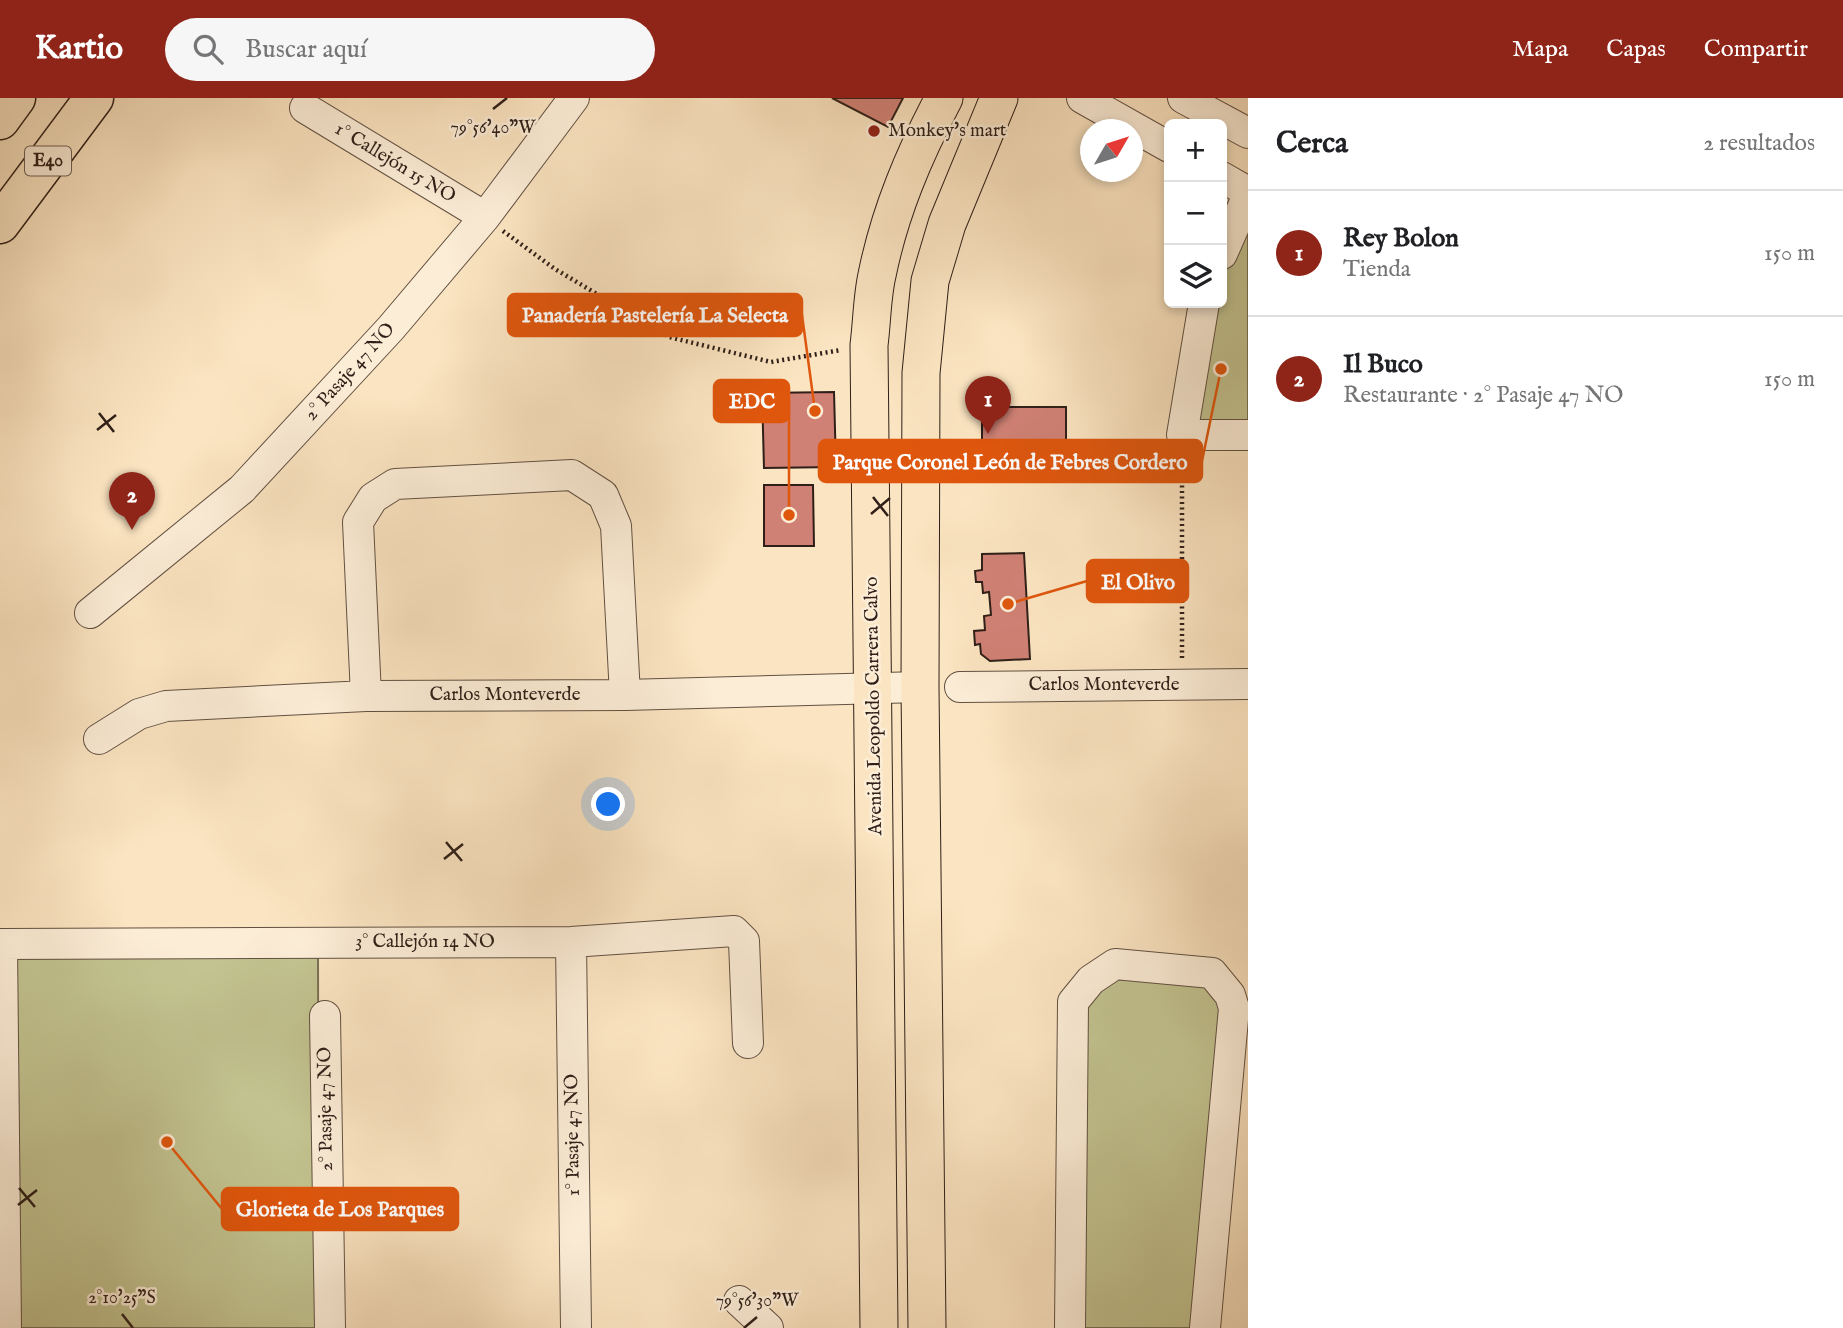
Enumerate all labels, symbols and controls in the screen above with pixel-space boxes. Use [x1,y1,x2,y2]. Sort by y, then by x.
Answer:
search box [165,18,655,81]
text: Kartio [35,28,123,70]
icon: search [189,30,227,68]
text: Buscar aquí [245,33,367,66]
text: Mapa [1512,34,1568,65]
text: Capas [1606,34,1666,65]
text: Compartir [1704,34,1808,65]
street label: 1° Callejón 15 NO [330,117,460,209]
text: 79°56'40"W [451,117,536,140]
place label: Monkey's mart [888,119,1007,143]
north arrow [1080,119,1143,182]
map controls [1164,119,1227,308]
button: + [1164,119,1227,182]
marker: Monkey's mart [866,123,882,139]
text: Cerca [1276,125,1348,163]
text: 2 resultados [1703,129,1815,158]
road number: E40 [25,146,71,176]
button: − [1164,182,1227,245]
text: Rey Bolon [1343,222,1459,255]
text: 1 [1295,239,1303,268]
text: 150 m [1764,239,1815,268]
button: layers [1164,245,1227,308]
text: Tienda [1343,255,1411,284]
callout: Panadería Pastelería La Selecta [508,294,802,336]
text: Panadería Pastelería La Selecta [522,303,789,330]
street label: 2° Pasaje 47 NO [300,318,401,426]
text: Il Buco [1343,348,1423,381]
text: 2 [1294,365,1304,394]
text: 150 m [1764,365,1815,394]
pin: 1 [965,376,1011,434]
callout: EDC [714,380,789,422]
text: Restaurante · 2° Pasaje 47 NO [1343,381,1623,410]
text: EDC [729,389,775,416]
callout: Parque Coronel León de Febres Cordero [819,440,1202,482]
text: Parque Coronel León de Febres Cordero [832,450,1188,477]
pin: 2 [109,472,155,530]
callout: El Olivo [1087,560,1188,602]
text: El Olivo [1101,570,1176,597]
street label: Avenida Leopoldo Carrera Calvo [860,576,888,837]
street label: Carlos Monteverde [1029,673,1180,697]
street label: Carlos Monteverde [430,683,581,707]
your location [591,787,625,821]
street label: 3° Callejón 14 NO [355,930,495,954]
street label: 2° Pasaje 47 NO [313,1046,339,1171]
street label: 1° Pasaje 47 NO [560,1073,586,1196]
callout: Glorieta de Los Parques [222,1188,458,1230]
text: Glorieta de Los Parques [236,1197,444,1224]
text: 2°10'25"S [88,1287,156,1310]
text: 79°56'30"W [716,1290,799,1313]

